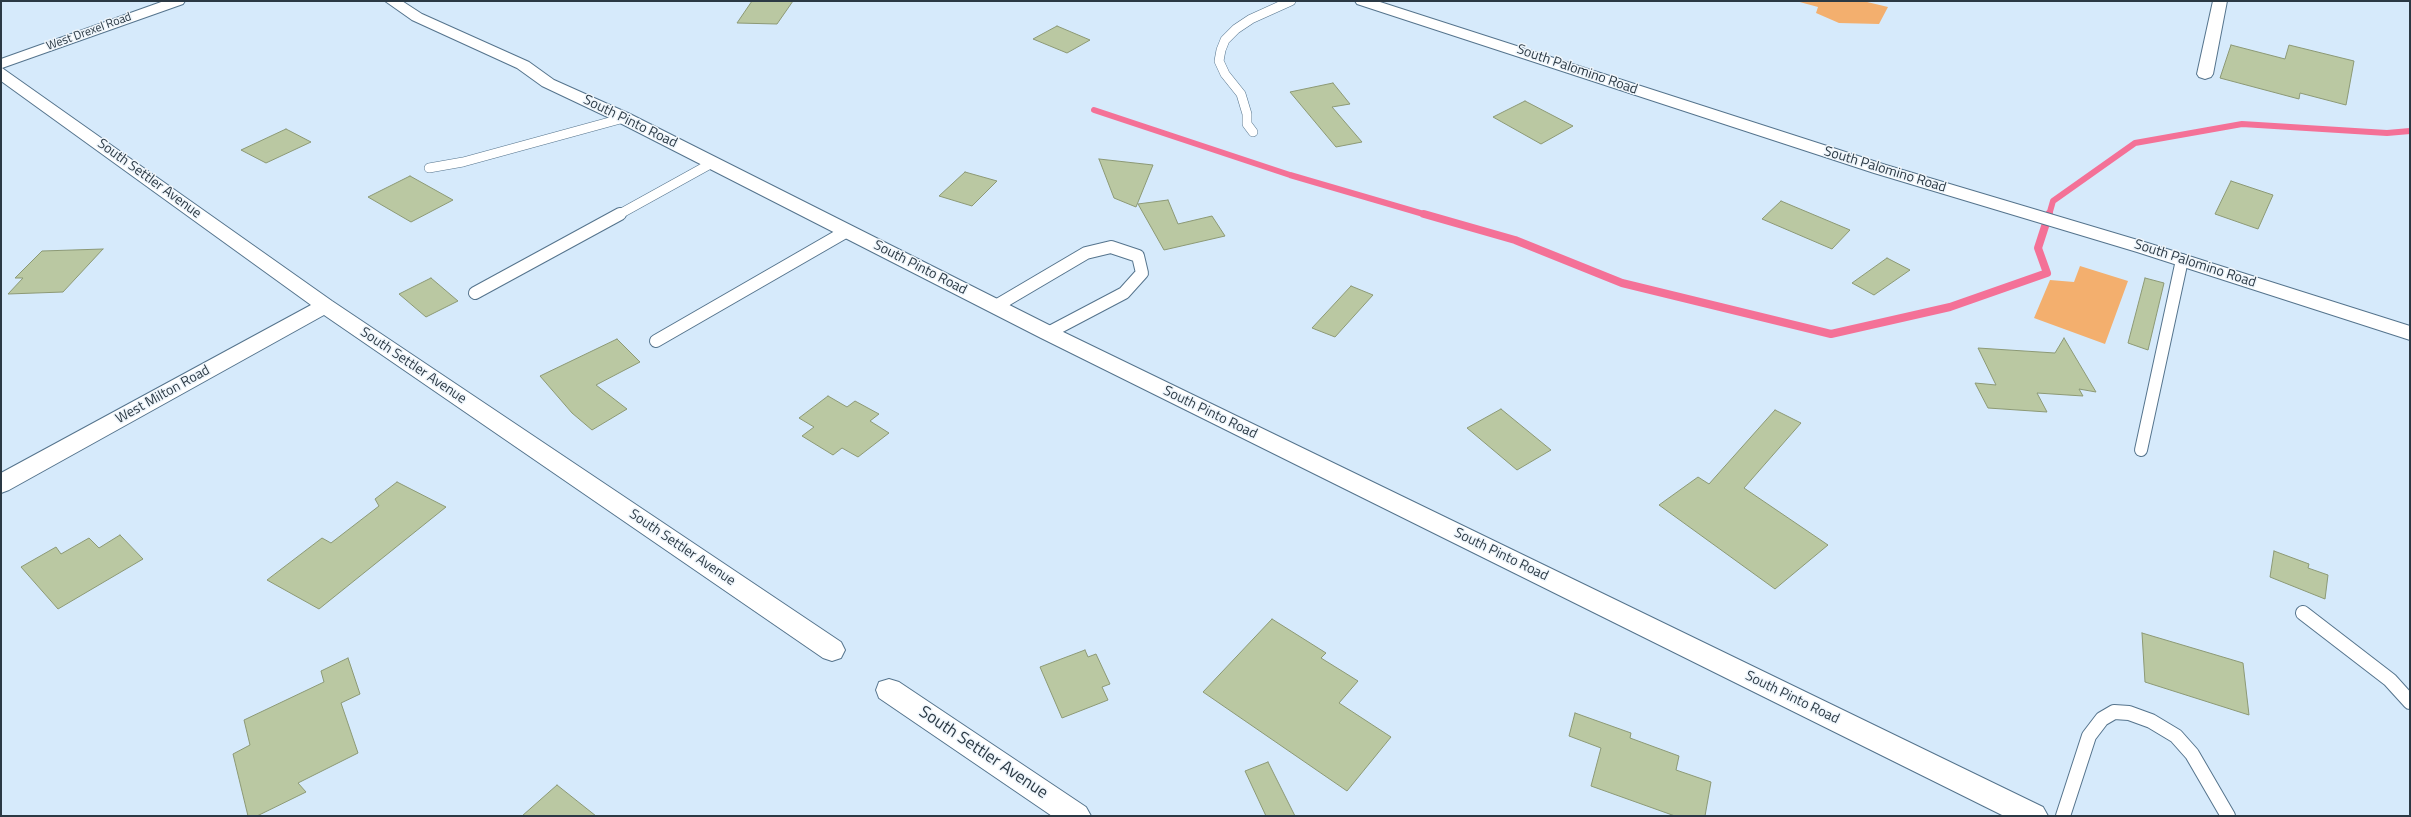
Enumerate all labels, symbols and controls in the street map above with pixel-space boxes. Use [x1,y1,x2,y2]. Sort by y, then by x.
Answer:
street label: West Drexel Road [45,10,133,54]
street label: South Palomino Road [1514,41,1640,99]
street label: South Pinto Road [580,92,680,152]
street label: South Settler Avenue [94,136,204,222]
street label: South Palomino Road [1822,143,1948,197]
street label: South Palomino Road [2132,236,2258,292]
street label: South Pinto Road [871,237,969,299]
street label: South Settler Avenue [357,324,469,408]
street label: West Milton Road [113,362,213,428]
street label: South Pinto Road [1160,383,1260,443]
street label: South Settler Avenue [626,506,738,590]
street label: South Pinto Road [1451,525,1551,585]
street label: South Pinto Road [1742,668,1842,728]
street label: South Settler Avenue [915,702,1051,804]

